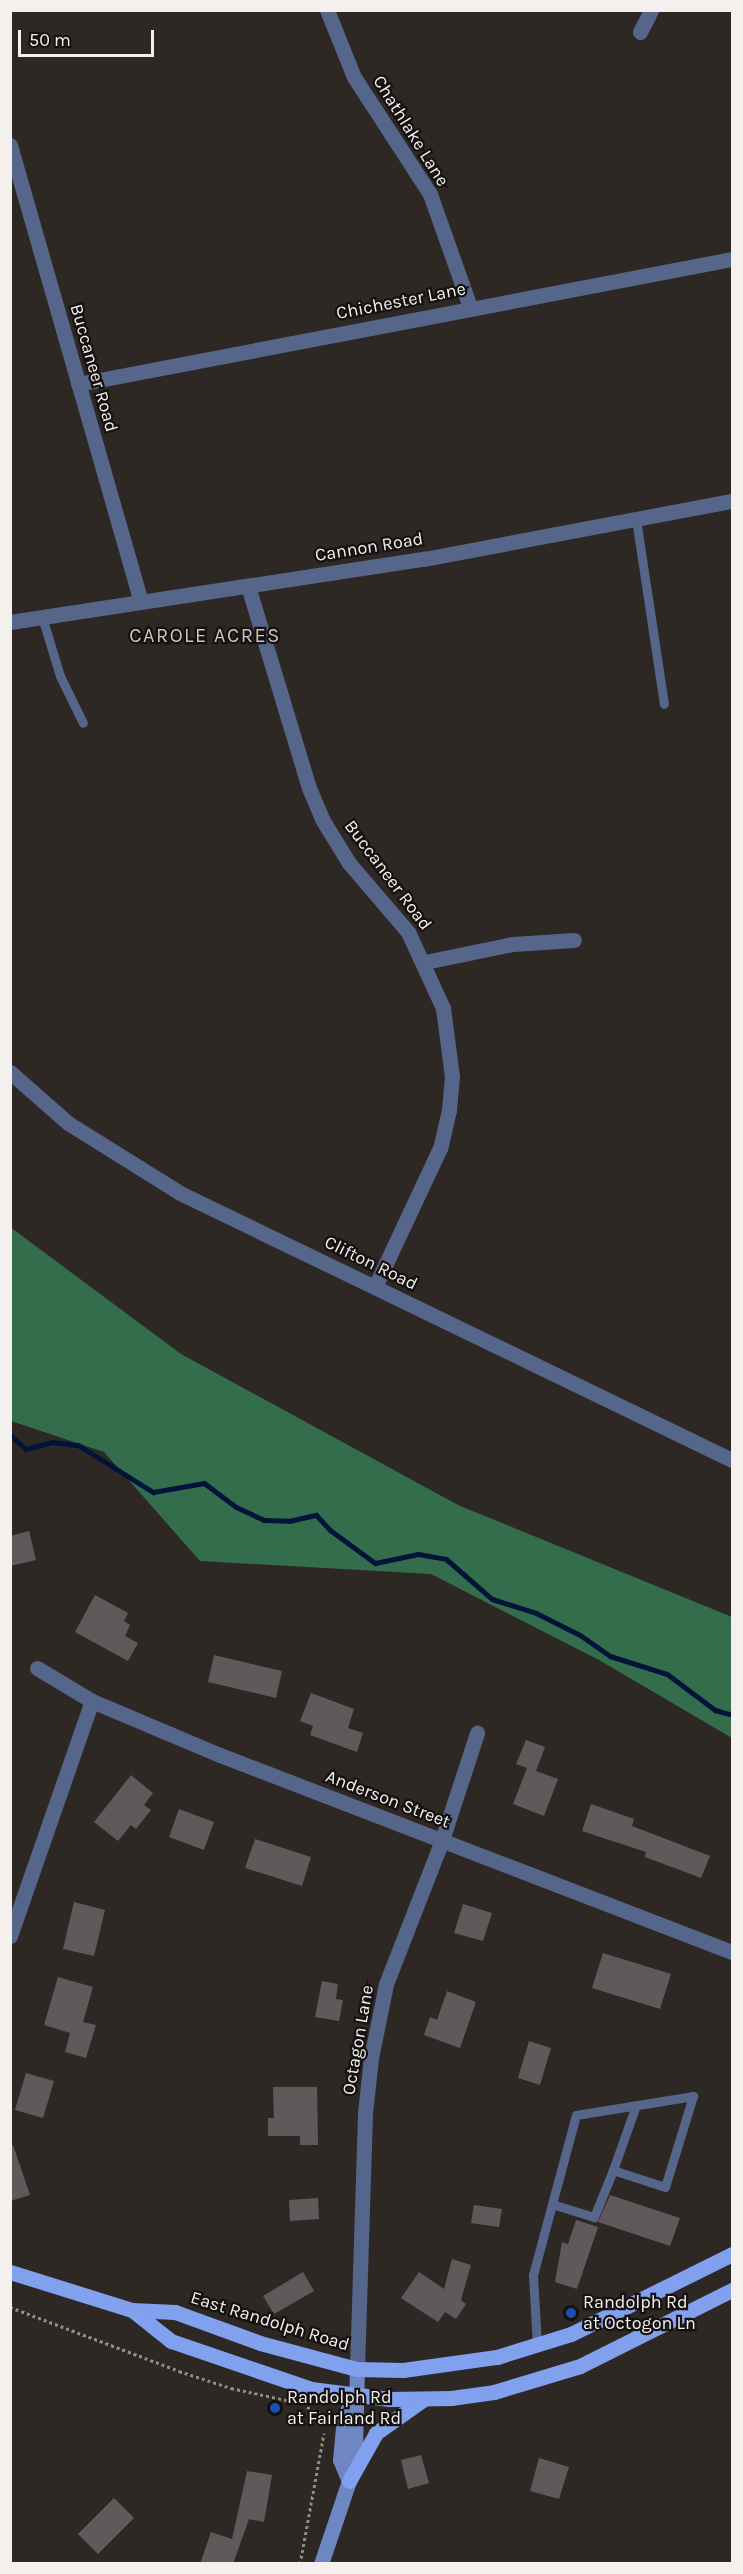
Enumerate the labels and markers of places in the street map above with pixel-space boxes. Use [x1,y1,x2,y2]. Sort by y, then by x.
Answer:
place label: Randolph Rd at Octogon Ln [583,2292,696,2334]
marker: Randolph Rd at Octogon Ln [564,2306,578,2320]
place label: Randolph Rd at Fairland Rd [287,2387,401,2430]
marker: Randolph Rd at Fairland Rd [268,2401,282,2415]

